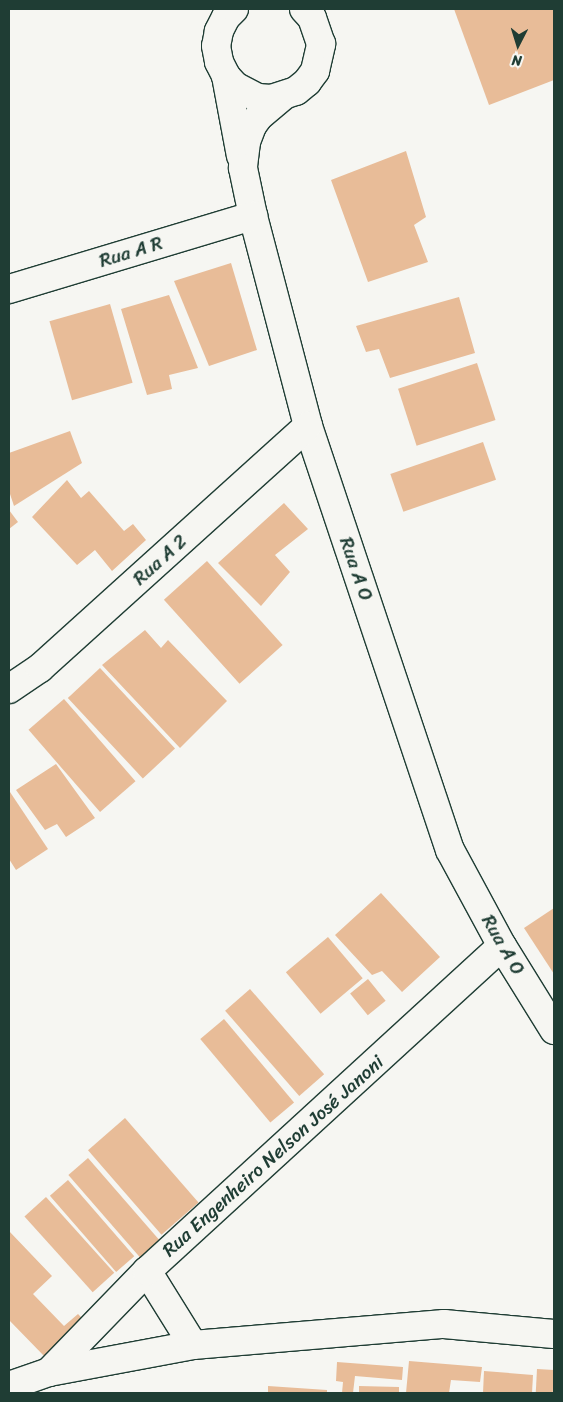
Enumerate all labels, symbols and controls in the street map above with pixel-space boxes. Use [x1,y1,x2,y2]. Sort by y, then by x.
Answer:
north arrow [493,20,543,70]
text: N [511,48,523,73]
street label: Rua A R [97,232,165,272]
street label: Rua A 2 [128,530,192,590]
street label: Rua A O [334,534,378,604]
street label: Rua A O [477,911,529,979]
street label: Rua Engenheiro Nelson José Janoni [157,1050,389,1262]

